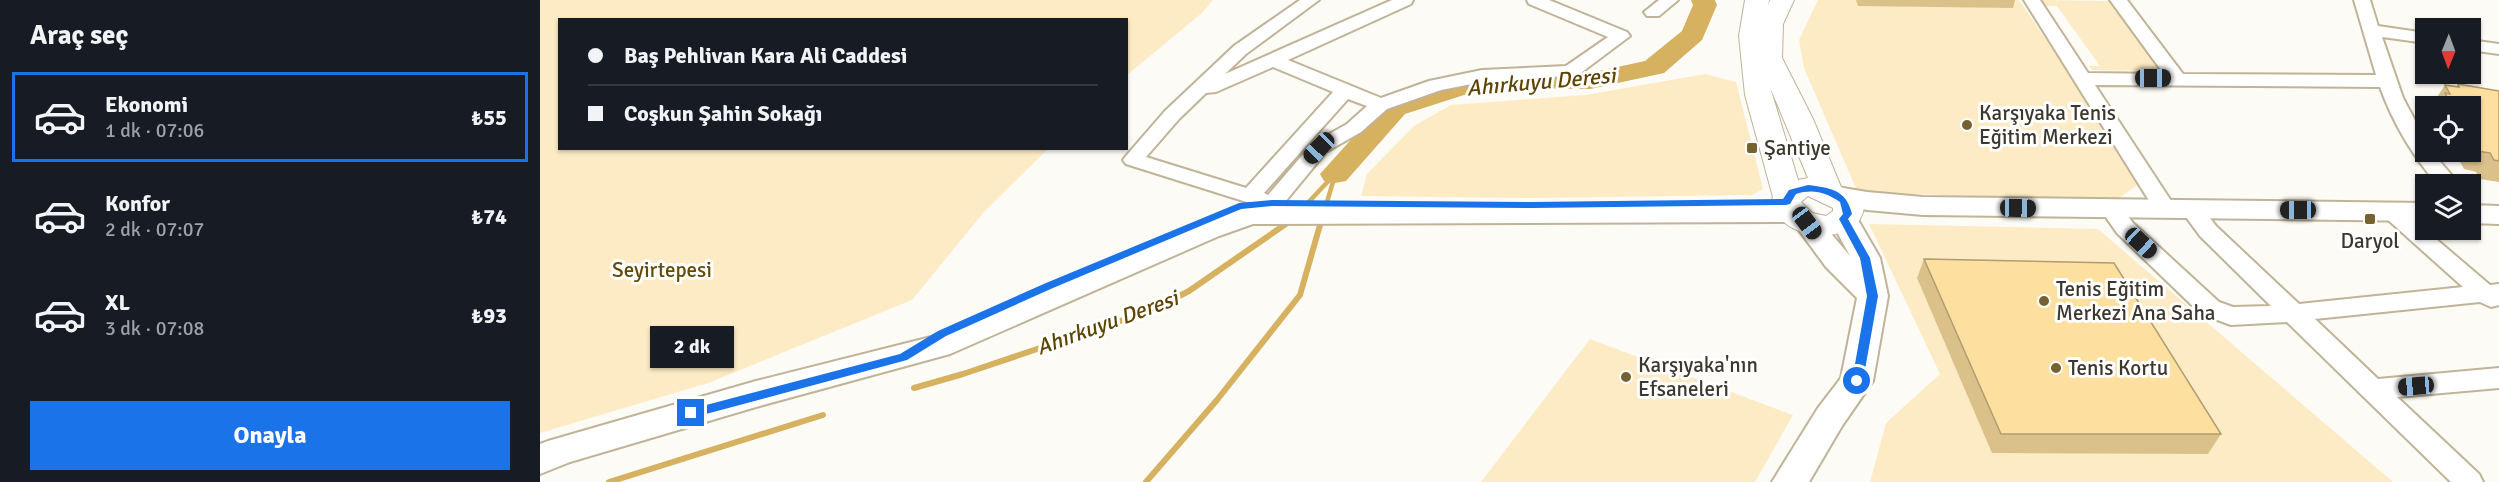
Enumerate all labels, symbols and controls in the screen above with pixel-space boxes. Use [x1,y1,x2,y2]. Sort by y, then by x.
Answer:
north arrow [2415,18,2481,84]
map controls [2415,18,2481,240]
text: Araç seç [30,19,128,52]
text: Baş Pehlivan Kara Ali Caddesi [624,42,907,69]
water label: Ahırkuyu Deresi [1466,61,1618,101]
car [2135,69,2171,87]
icon: car [33,90,87,144]
text: Ekonomi [105,91,188,118]
button: locate [2415,96,2481,162]
text: Coşkun Şahin Sokağı [624,100,822,127]
place label: Karşıyaka Tenis Eğitim Merkezi [1979,100,2116,150]
text: ₺55 [471,104,507,131]
text: 1 dk · 07:06 [105,118,204,143]
marker: Karşıyaka Tenis Eğitim Merkezi [1960,118,1974,132]
car [1300,129,1338,167]
place label: Şantiye [1764,135,1831,161]
marker: Şantiye [1745,141,1759,155]
button: layers [2415,174,2481,240]
icon: car [33,189,87,243]
text: Konfor [105,190,170,217]
car [2000,199,2036,217]
car [2280,201,2316,219]
text: ₺74 [471,203,507,230]
car [1789,203,1825,243]
marker: Daryol [2363,212,2377,226]
text: 2 dk · 07:07 [105,217,204,242]
car [2122,224,2160,262]
place label: Daryol [2341,228,2399,254]
park label: Seyirtepesi [612,257,712,283]
place label: Tenis Eğitim Merkezi Ana Saha [2056,276,2215,326]
water label: Ahırkuyu Deresi [1033,284,1184,361]
icon: car [33,288,87,342]
text: XL [105,289,130,316]
marker: Tenis Eğitim Merkezi Ana Saha [2037,294,2051,308]
text: ₺93 [471,302,507,329]
text: 3 dk · 07:08 [105,316,204,341]
callout: 2 dk [649,326,733,368]
text: 2 dk [674,334,710,359]
place label: Karşıyaka'nın Efsaneleri [1638,352,1758,402]
place label: Tenis Kortu [2068,355,2168,381]
marker: Tenis Kortu [2049,361,2063,375]
route start [1843,367,1870,394]
marker: Karşıyaka'nın Efsaneleri [1619,370,1633,384]
car [2397,375,2435,397]
route end [677,399,704,426]
button: Onayla [30,401,510,470]

